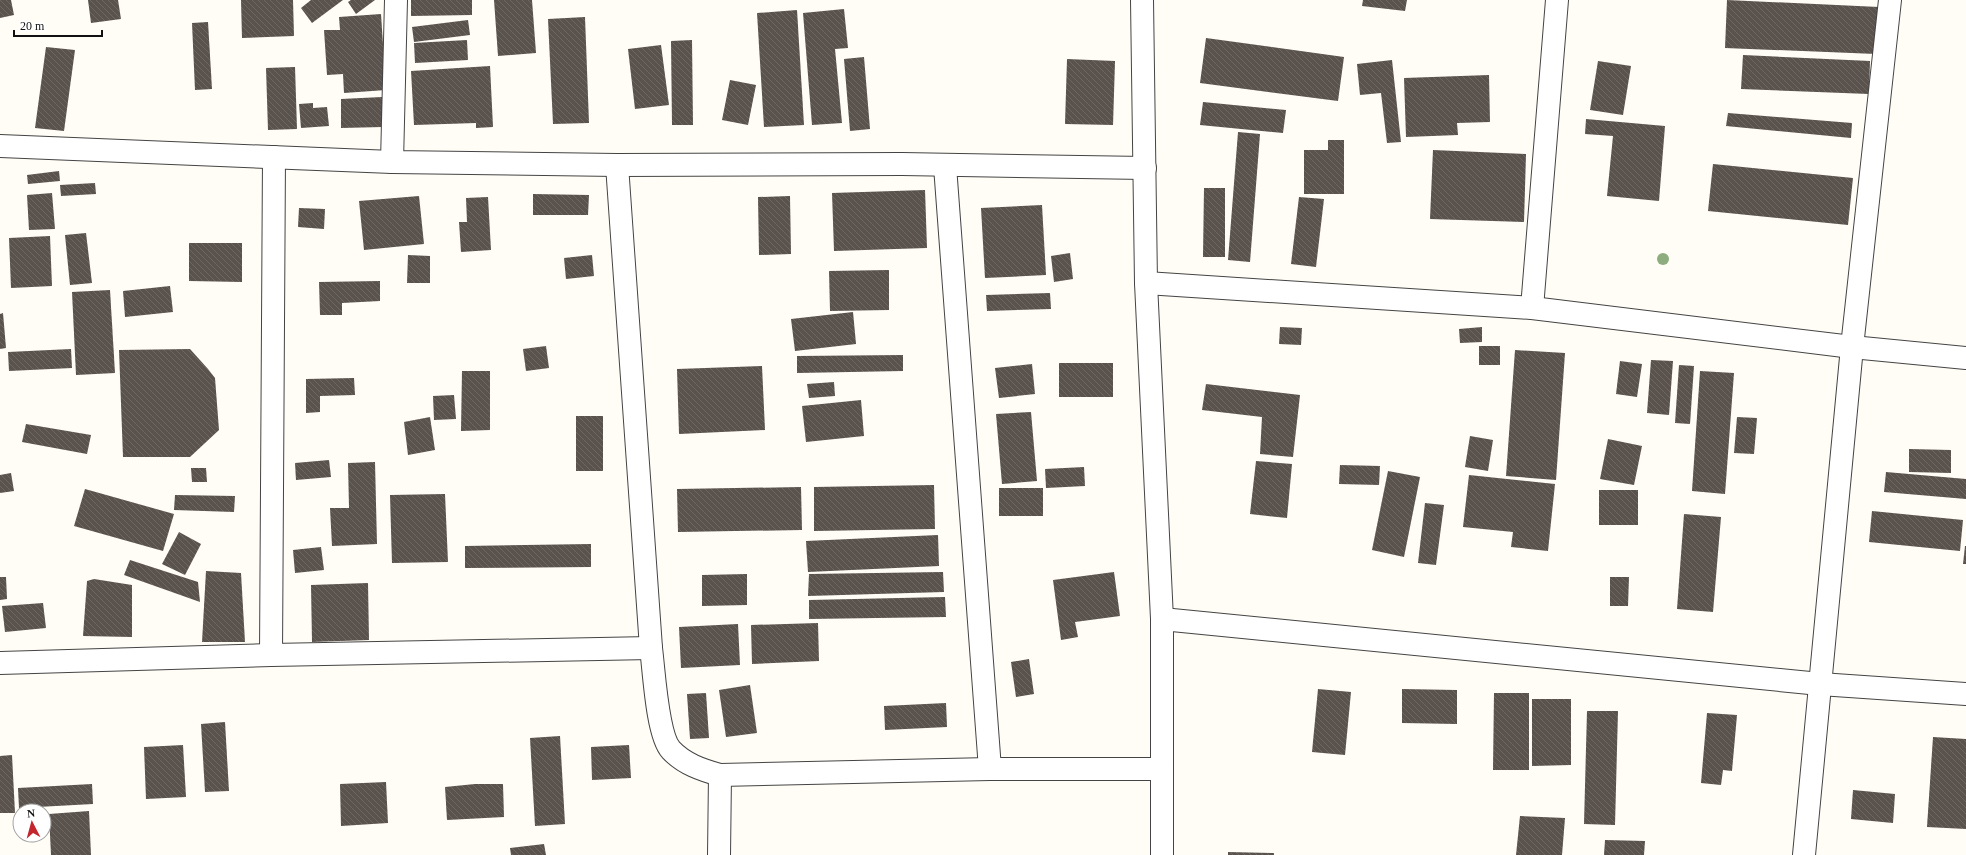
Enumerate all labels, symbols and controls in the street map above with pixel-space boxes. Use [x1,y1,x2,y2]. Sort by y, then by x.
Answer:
scale bar [14,12,102,38]
text: 20 m [20,19,45,33]
north arrow [12,803,52,843]
text: N [26,807,36,819]

